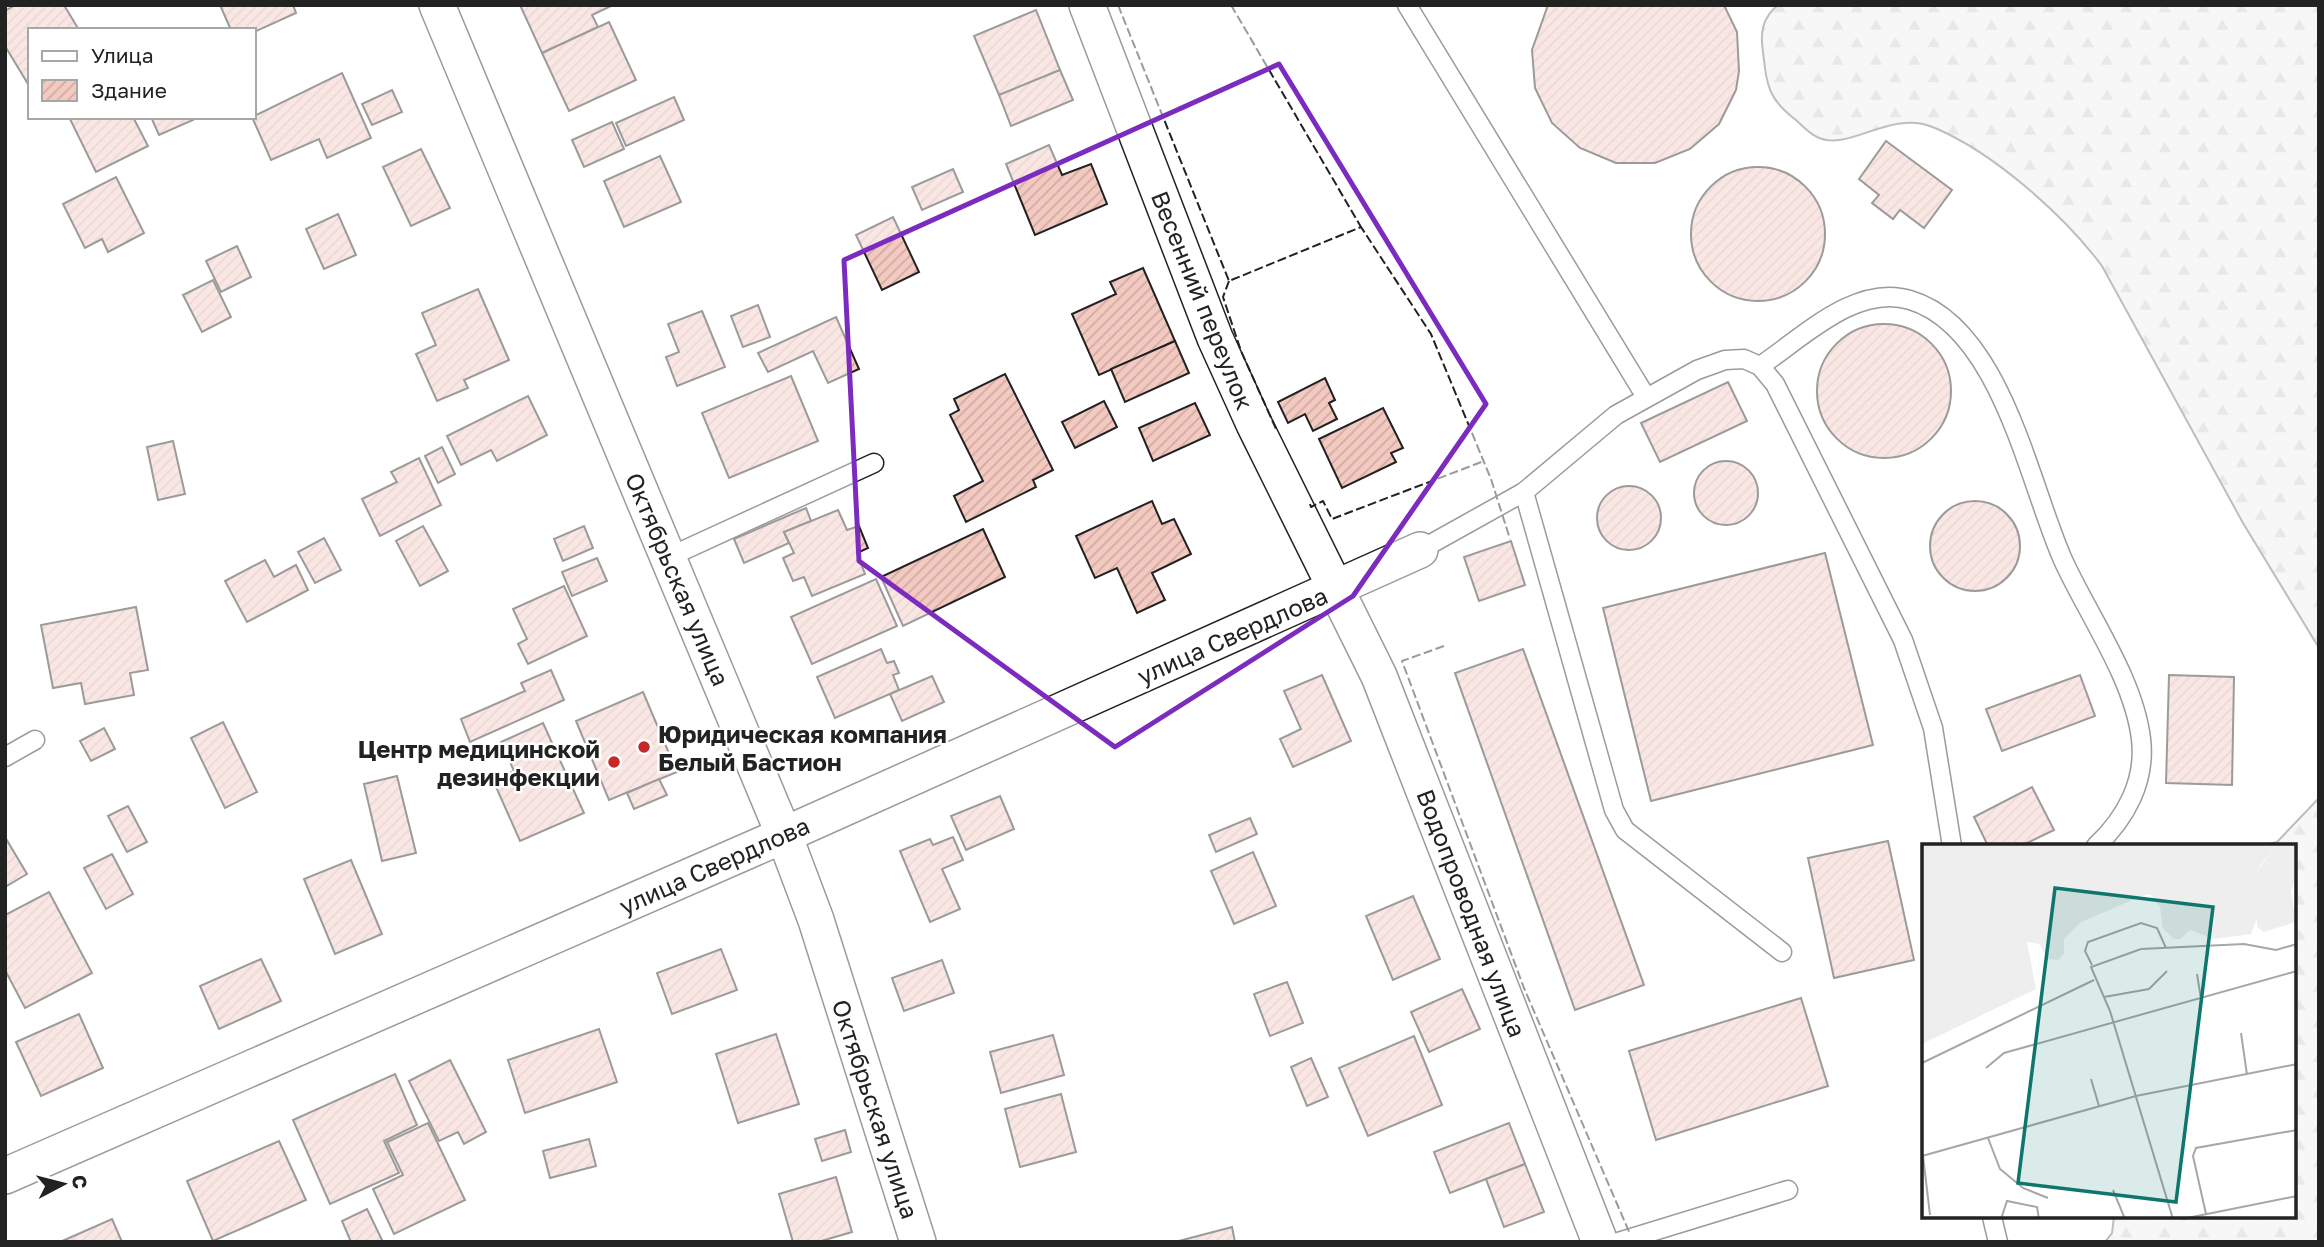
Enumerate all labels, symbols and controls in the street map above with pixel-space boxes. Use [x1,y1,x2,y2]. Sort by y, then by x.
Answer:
legend [28,28,256,119]
text: Улица [91,42,154,68]
text: Здание [91,77,167,103]
street label: Весенний переулок [1146,186,1260,414]
street label: Октябрьская улица [620,468,736,690]
street label: улица Свердлова [1132,580,1332,690]
place label: Юридическая компания Белый Бастион [658,719,947,776]
place label: Центр медицинской дезинфекции [358,734,600,791]
marker: Юридическая компания Белый Бастион [636,739,652,755]
marker: Центр медицинской дезинфекции [606,754,622,770]
street label: Водопроводная улица [1411,785,1533,1041]
street label: улица Свердлова [614,810,814,920]
inset map [1922,844,2296,1219]
street label: Октябрьская улица [827,996,925,1222]
north arrow [28,1149,98,1219]
text: С [68,1174,93,1190]

